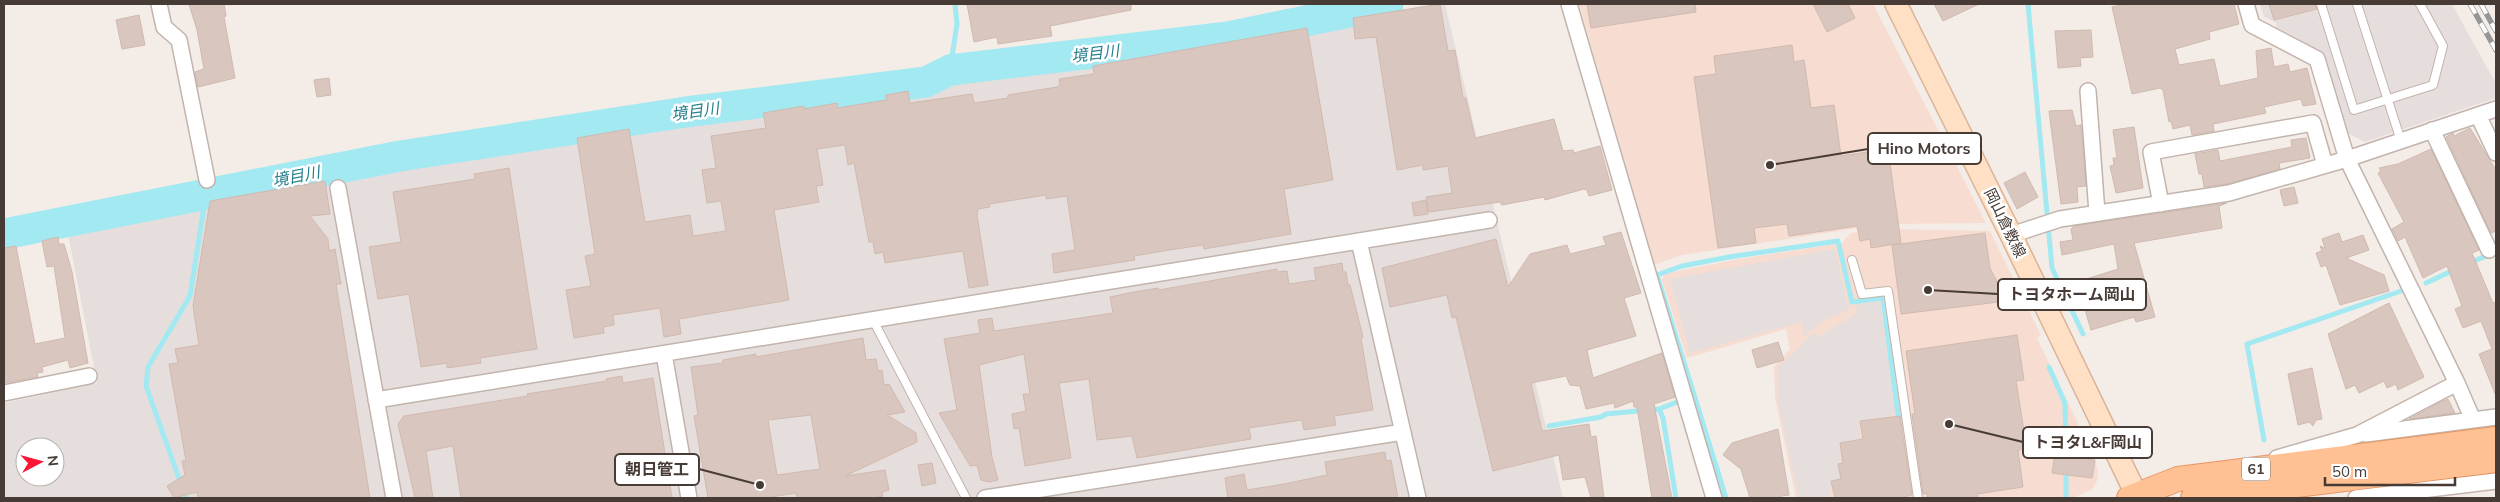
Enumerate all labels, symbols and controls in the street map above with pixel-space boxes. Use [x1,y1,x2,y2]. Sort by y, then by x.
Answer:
water label: 境目川 [1070,40,1122,66]
water label: 境目川 [670,97,722,124]
callout: Hino Motors [1868,133,1981,164]
text: Hino Motors [1877,138,1971,158]
water label: 境目川 [271,161,323,190]
street label: 岡山倉敷線 [1980,185,2030,261]
callout: トヨタホーム岡山 [1998,279,2146,310]
text: トヨタホーム岡山 [2008,284,2136,304]
callout: トヨタL&F岡山 [2023,427,2152,458]
text: トヨタL&F岡山 [2033,432,2143,452]
north arrow [15,437,65,487]
text: N [43,454,62,467]
callout: 朝日管工 [615,454,699,485]
scale bar [2325,454,2455,486]
road number: 61 [2242,458,2270,480]
text: 朝日管工 [625,459,689,479]
text: 50 m [2332,462,2367,481]

